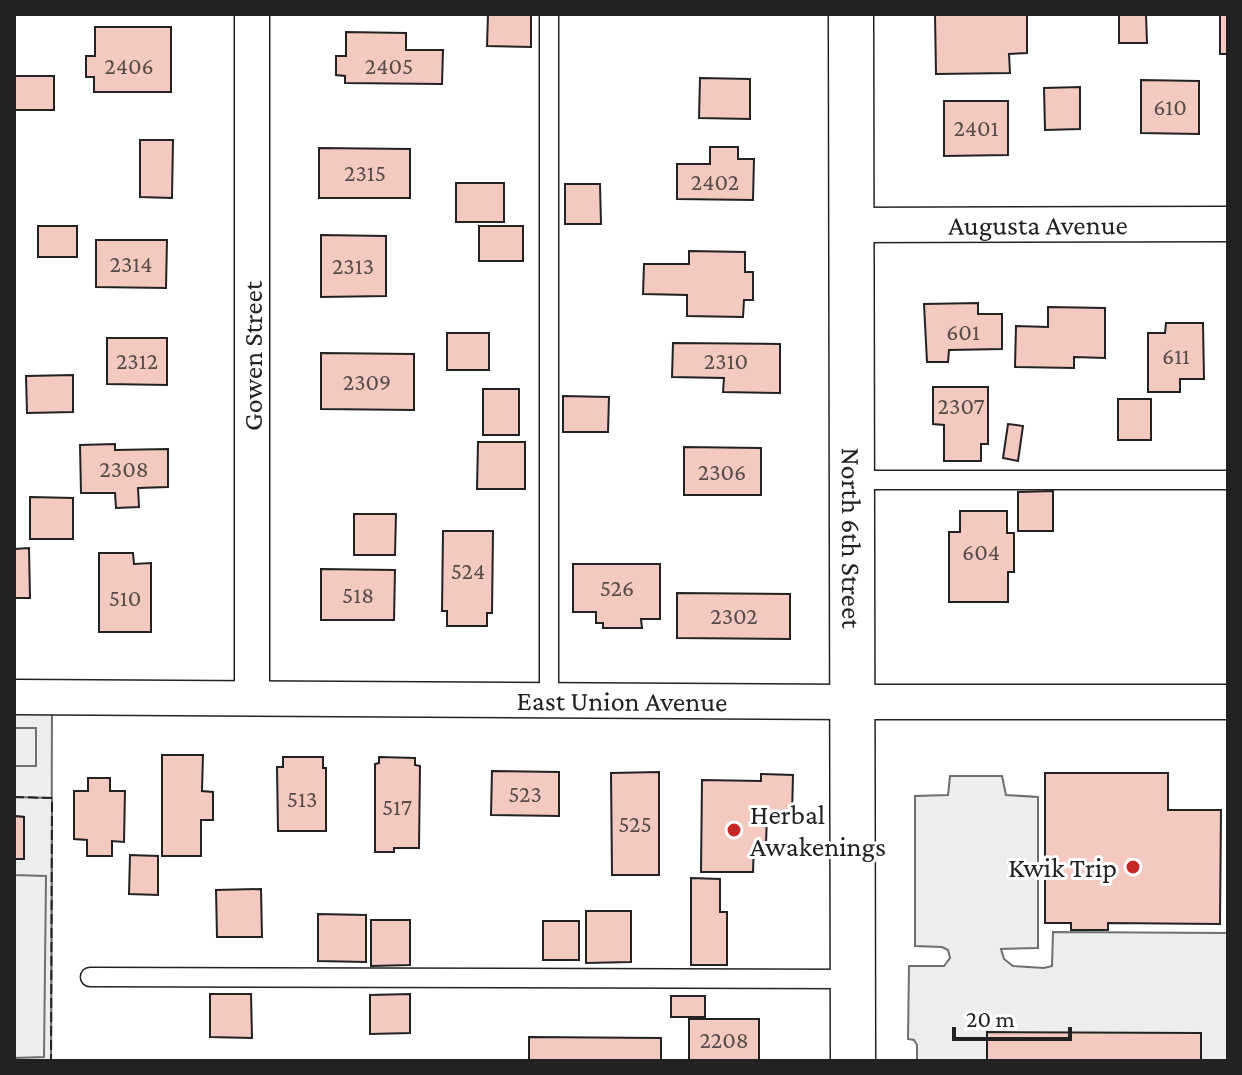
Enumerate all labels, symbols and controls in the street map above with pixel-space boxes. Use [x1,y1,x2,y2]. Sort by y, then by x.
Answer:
house number: 2406 [104,52,154,79]
house number: 2405 [365,52,413,79]
house number: 610 [1153,93,1187,120]
house number: 2401 [953,114,999,141]
house number: 2315 [344,159,386,186]
house number: 2402 [691,168,739,195]
street label: Augusta Avenue [948,209,1128,241]
house number: 2314 [109,250,153,277]
house number: 2313 [332,252,374,279]
street label: Gowen Street [237,280,268,431]
house number: 601 [946,318,980,345]
house number: 611 [1162,342,1190,369]
house number: 2312 [116,347,158,374]
house number: 2310 [704,347,748,374]
house number: 2309 [343,368,391,395]
house number: 2307 [938,392,984,419]
street label: North 6th Street [836,447,867,629]
house number: 2308 [99,455,149,482]
house number: 2306 [698,458,746,485]
house number: 604 [962,538,1000,565]
house number: 524 [451,557,485,584]
house number: 526 [600,574,634,601]
house number: 518 [342,581,374,608]
house number: 510 [109,584,141,611]
house number: 2302 [710,602,758,629]
street label: East Union Avenue [516,685,728,717]
house number: 523 [508,780,542,807]
house number: 513 [287,785,317,812]
house number: 517 [382,793,412,820]
place label: Herbal Awakenings [750,799,886,862]
house number: 525 [618,810,652,837]
marker: Herbal Awakenings [725,821,743,839]
place label: Kwik Trip [1008,852,1117,883]
marker: Kwik Trip [1124,858,1142,876]
scale bar [954,991,1070,1041]
text: 20 m [966,1005,1015,1032]
house number: 2208 [699,1026,749,1053]

